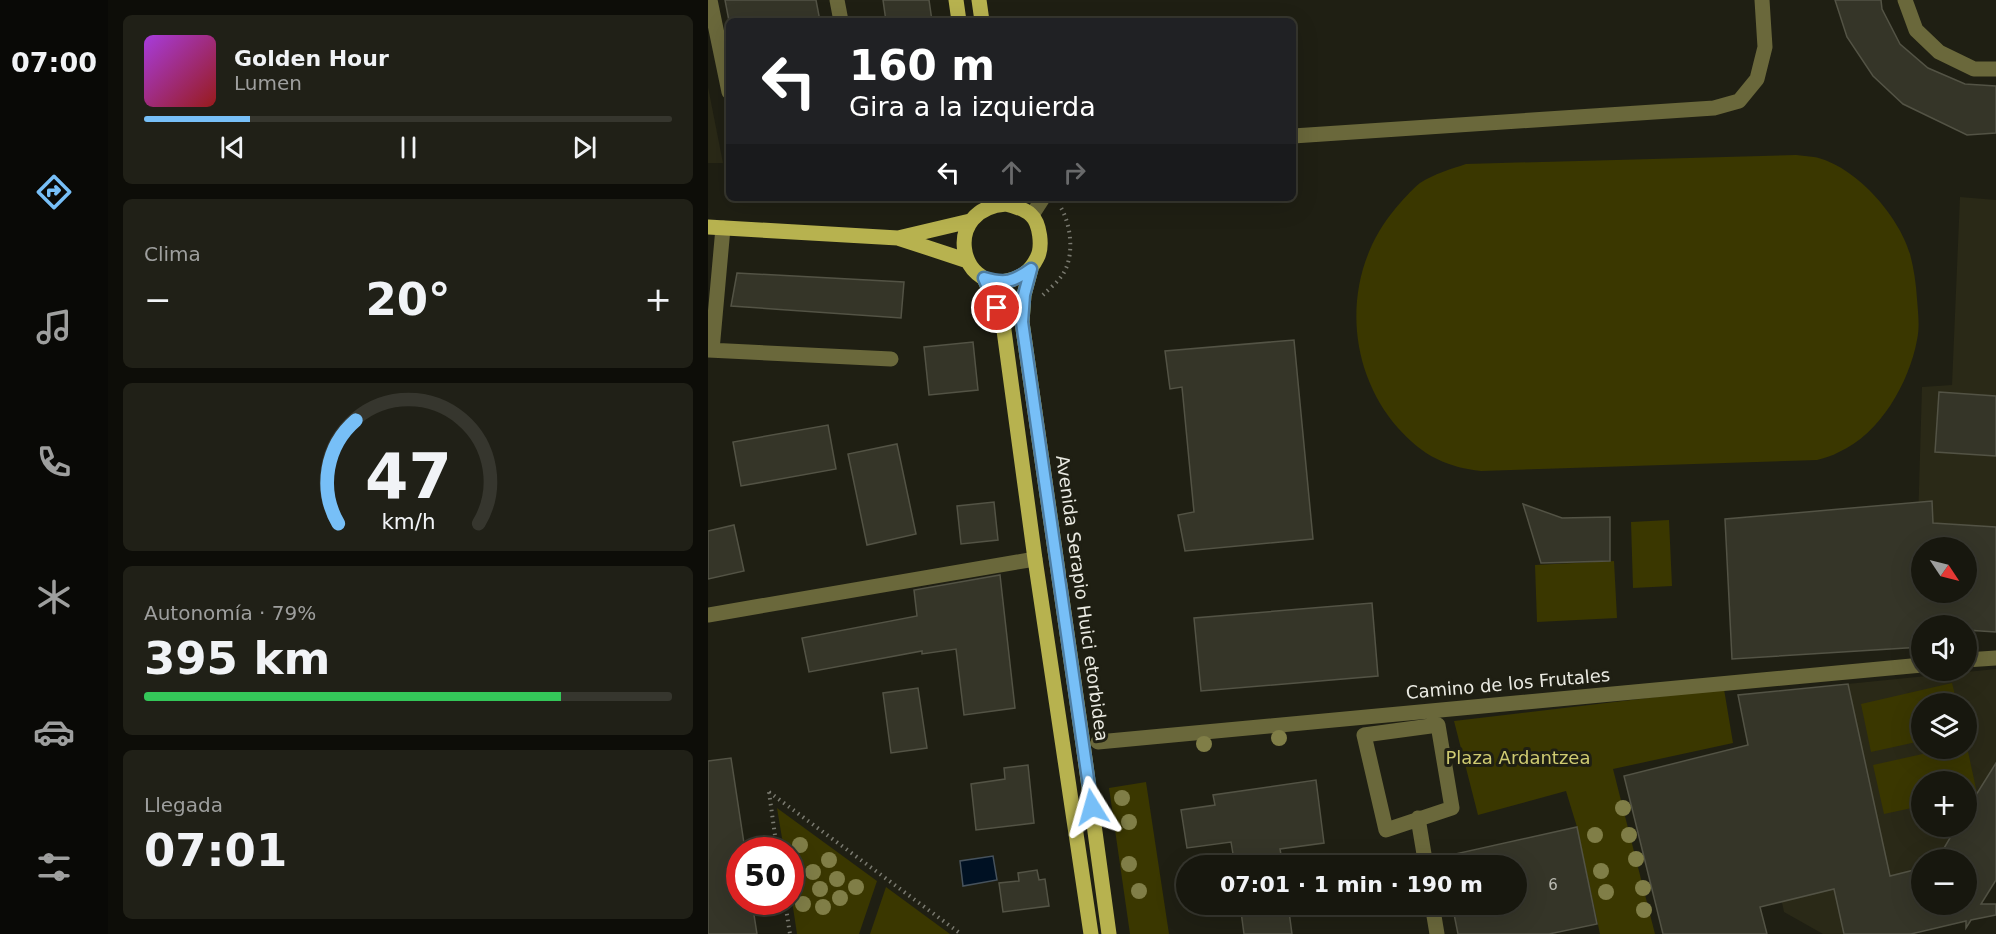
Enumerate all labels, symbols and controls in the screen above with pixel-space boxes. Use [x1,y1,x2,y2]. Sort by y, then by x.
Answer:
text: 160 m [849,41,995,90]
icon: left [750,42,828,120]
text: Golden Hour [234,46,389,71]
text: 07:00 [11,47,97,78]
text: Lumen [234,71,302,95]
text: Gira a la izquierda [849,91,1096,122]
icon: previous [216,131,249,164]
icon: pause [392,131,425,164]
icon: next [568,131,601,164]
icon: left [932,156,965,189]
icon: ahead [995,156,1028,189]
icon: right [1058,156,1091,189]
icon: directions [33,171,75,213]
text: Clima [144,242,201,266]
text: 20° [365,273,451,326]
text: − [144,280,172,319]
text: + [644,280,672,319]
pin [971,282,1022,333]
icon: arrive [980,291,1013,324]
icon: music [33,306,75,348]
text: 47 [365,440,451,513]
icon: phone [33,441,75,483]
street label: Avenida Serapio Huici etorbidea [1052,454,1113,742]
text: km/h [381,509,435,534]
north arrow [1911,537,1977,603]
map controls [1911,537,1977,915]
icon: climate [33,576,75,618]
text: Autonomía · 79% [144,601,316,625]
button: sound [1911,615,1977,681]
text: 395 km [144,632,330,685]
street label: Camino de los Frutales [1405,664,1611,703]
button: layers [1911,693,1977,759]
icon: car [33,711,75,753]
park label: Plaza Ardantzea [1446,747,1590,768]
button: + [1911,771,1977,837]
position arrow [1060,775,1124,839]
text: Llegada [144,793,223,817]
text: 07:01 [144,824,287,877]
speed limit sign: 50 [726,837,804,915]
icon: filters [33,846,75,888]
button: − [1911,849,1977,915]
text: 07:01 · 1 min · 190 m [1220,872,1483,897]
house number: 6 [1548,876,1558,894]

